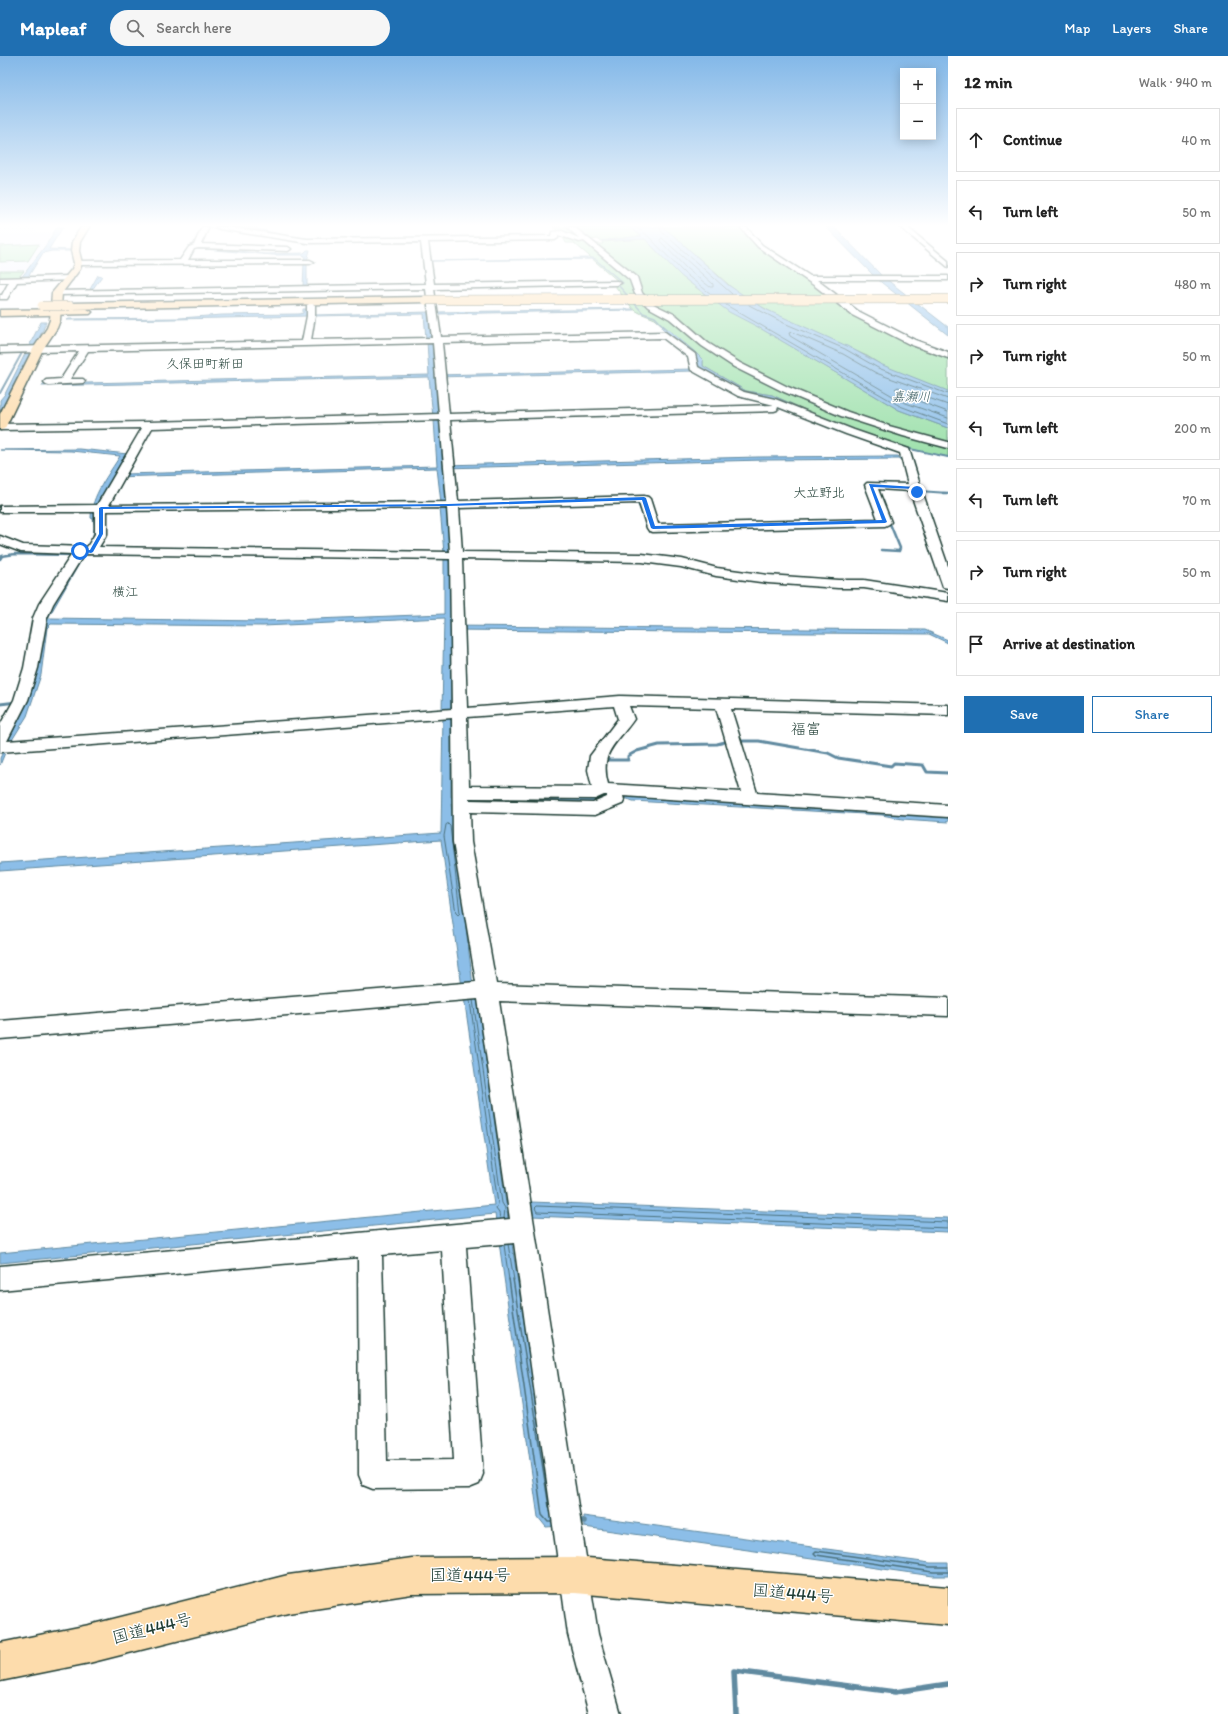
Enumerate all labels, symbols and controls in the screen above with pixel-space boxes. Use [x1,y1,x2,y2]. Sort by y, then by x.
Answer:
search box [110,10,390,46]
text: Mapleaf [20,17,86,40]
icon: search [124,17,146,39]
text: Search here [156,19,232,37]
text: Map [1065,20,1090,37]
text: Layers [1112,20,1151,37]
text: Share [1173,20,1208,37]
map controls [900,68,936,140]
button: + [900,68,936,104]
text: 12 min [964,72,1012,92]
text: Walk · 940 m [1139,75,1212,90]
button: − [900,104,936,140]
icon: ahead [965,129,987,151]
text: Continue [1003,131,1062,149]
text: 40 m [1181,133,1211,148]
icon: left [965,201,987,223]
text: Turn left [1003,203,1058,221]
text: 50 m [1182,205,1211,220]
icon: right [965,273,987,295]
text: Turn right [1003,275,1067,293]
text: 480 m [1174,277,1211,292]
icon: right [965,345,987,367]
text: Turn right [1003,347,1067,365]
text: 50 m [1182,349,1211,364]
district label: 久保田町新田 [166,356,244,371]
water label: 嘉瀬川 [891,389,931,404]
icon: left [965,417,987,439]
text: Turn left [1003,419,1058,437]
text: 200 m [1174,421,1211,436]
route end [908,483,926,501]
district label: 大立野北 [793,485,845,500]
icon: left [965,489,987,511]
text: Turn left [1003,491,1058,509]
text: 70 m [1183,493,1211,508]
route start [71,542,89,560]
icon: right [965,561,987,583]
text: Turn right [1003,563,1067,581]
text: 50 m [1182,565,1211,580]
district label: 横江 [112,584,138,599]
icon: arrive [965,633,987,655]
text: Arrive at destination [1003,635,1135,653]
button: Save [964,696,1084,733]
button: Share [1092,696,1212,733]
district label: 福富 [791,720,821,738]
street label: 国道444号 [429,1565,511,1585]
street label: 国道444号 [751,1579,835,1607]
street label: 国道444号 [110,1608,194,1648]

